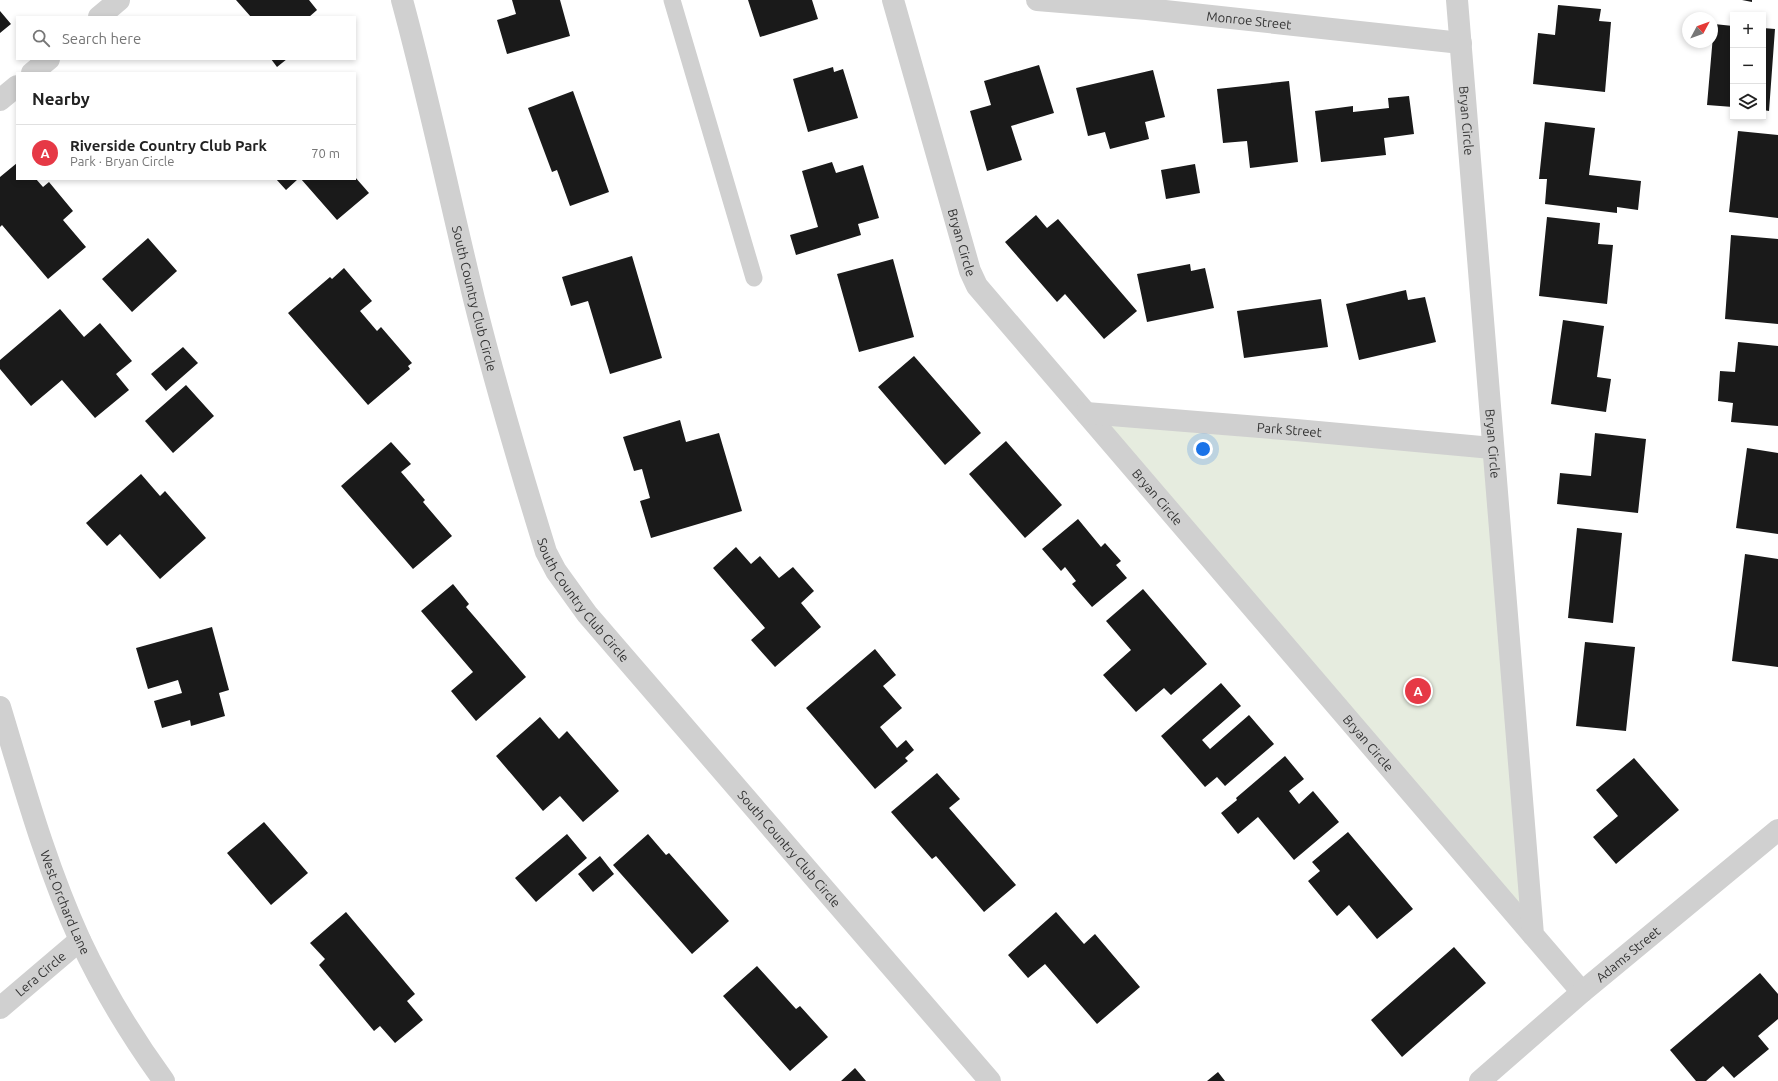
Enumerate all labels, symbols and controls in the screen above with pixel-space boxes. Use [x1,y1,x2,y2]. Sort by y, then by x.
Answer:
street label: Monroe Street [1206,8,1292,32]
north arrow [1682,12,1718,48]
map controls [1730,12,1766,120]
button: + [1730,12,1766,48]
search box [16,16,356,60]
icon: search [30,27,52,49]
text: Search here [62,30,141,47]
button: − [1730,48,1766,84]
button: layers [1730,84,1766,120]
street label: Bryan Circle [1457,85,1477,156]
text: Nearby [32,89,90,108]
text: Riverside Country Club Park [70,137,267,154]
text: A [40,146,50,160]
text: 70 m [311,146,340,160]
text: Park · Bryan Circle [70,154,174,168]
street label: Bryan Circle [946,207,978,279]
street label: South Country Club Circle [450,224,499,373]
street label: Bryan Circle [1483,408,1503,479]
street label: Park Street [1256,420,1322,439]
your location [1193,439,1213,459]
street label: Bryan Circle [1130,466,1186,528]
street label: South Country Club Circle [535,536,632,665]
pin: A [1405,676,1431,706]
street label: Bryan Circle [1341,712,1396,774]
street label: South Country Club Circle [735,787,844,910]
street label: West Orchard Lane [38,848,93,957]
street label: Adams Street [1593,923,1663,985]
street label: Lera Circle [13,949,68,999]

